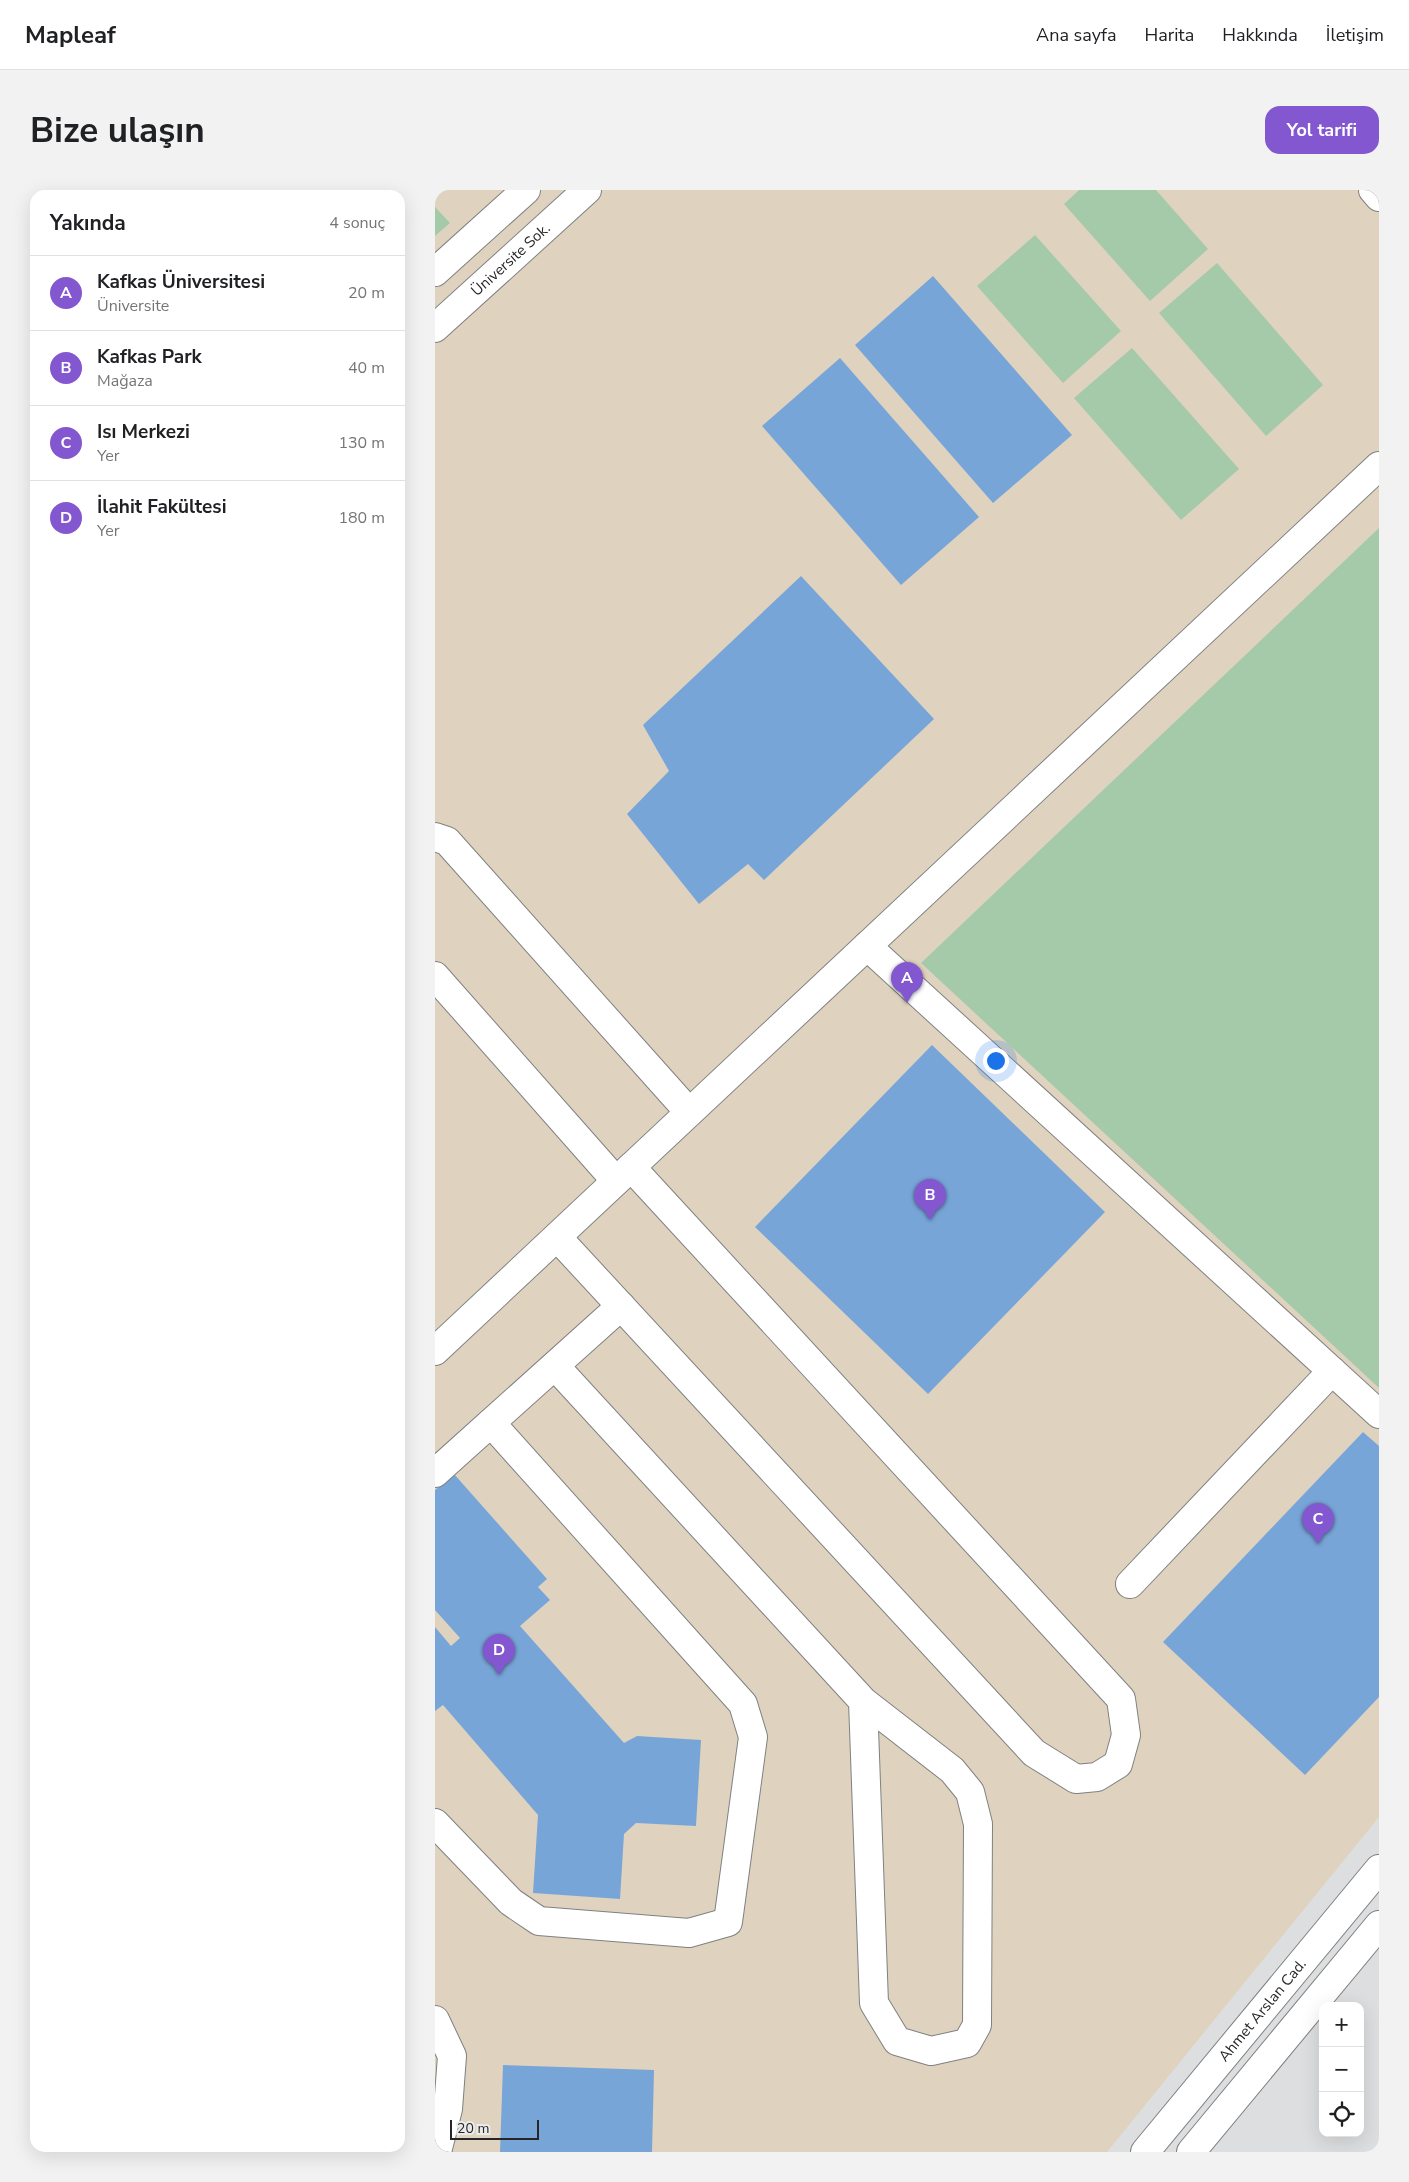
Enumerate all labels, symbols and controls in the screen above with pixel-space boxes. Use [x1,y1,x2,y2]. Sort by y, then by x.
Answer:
text: Mapleaf [25,19,116,51]
text: Ana sayfa [1036,23,1116,47]
text: Harita [1144,23,1194,47]
text: Hakkında [1222,23,1298,47]
text: İletişim [1326,23,1384,47]
button: Yol tarifi [1265,106,1379,154]
text: Bize ulaşın [30,107,205,154]
text: Yakında [50,209,126,237]
text: 4 sonuç [329,212,385,234]
street label: Üniversite Sok. [467,218,554,301]
text: Kafkas Üniversitesi [97,269,265,295]
text: A [60,282,72,304]
text: 20 m [348,282,385,304]
text: Üniversite [97,295,169,317]
text: Kafkas Park [97,344,202,370]
text: B [60,357,72,379]
text: 40 m [348,357,385,379]
text: Mağaza [97,370,153,392]
text: Isı Merkezi [97,419,190,445]
text: C [61,432,71,454]
text: 130 m [338,432,385,454]
text: Yer [97,445,120,467]
text: İlahit Fakültesi [97,494,227,520]
text: D [60,507,72,529]
text: 180 m [338,507,385,529]
text: Yer [97,520,120,542]
pin: A [891,962,923,1003]
your location [983,1048,1009,1074]
pin: B [914,1179,946,1220]
pin: C [1302,1503,1334,1544]
pin: D [483,1634,515,1675]
street label: Ahmet Arslan Cad. [1214,1955,1311,2066]
map controls [1319,2002,1364,2137]
button: + [1319,2002,1364,2047]
button: − [1319,2047,1364,2092]
button: locate [1319,2092,1364,2137]
scale bar [450,2117,539,2140]
text: 20 m [457,2119,489,2138]

